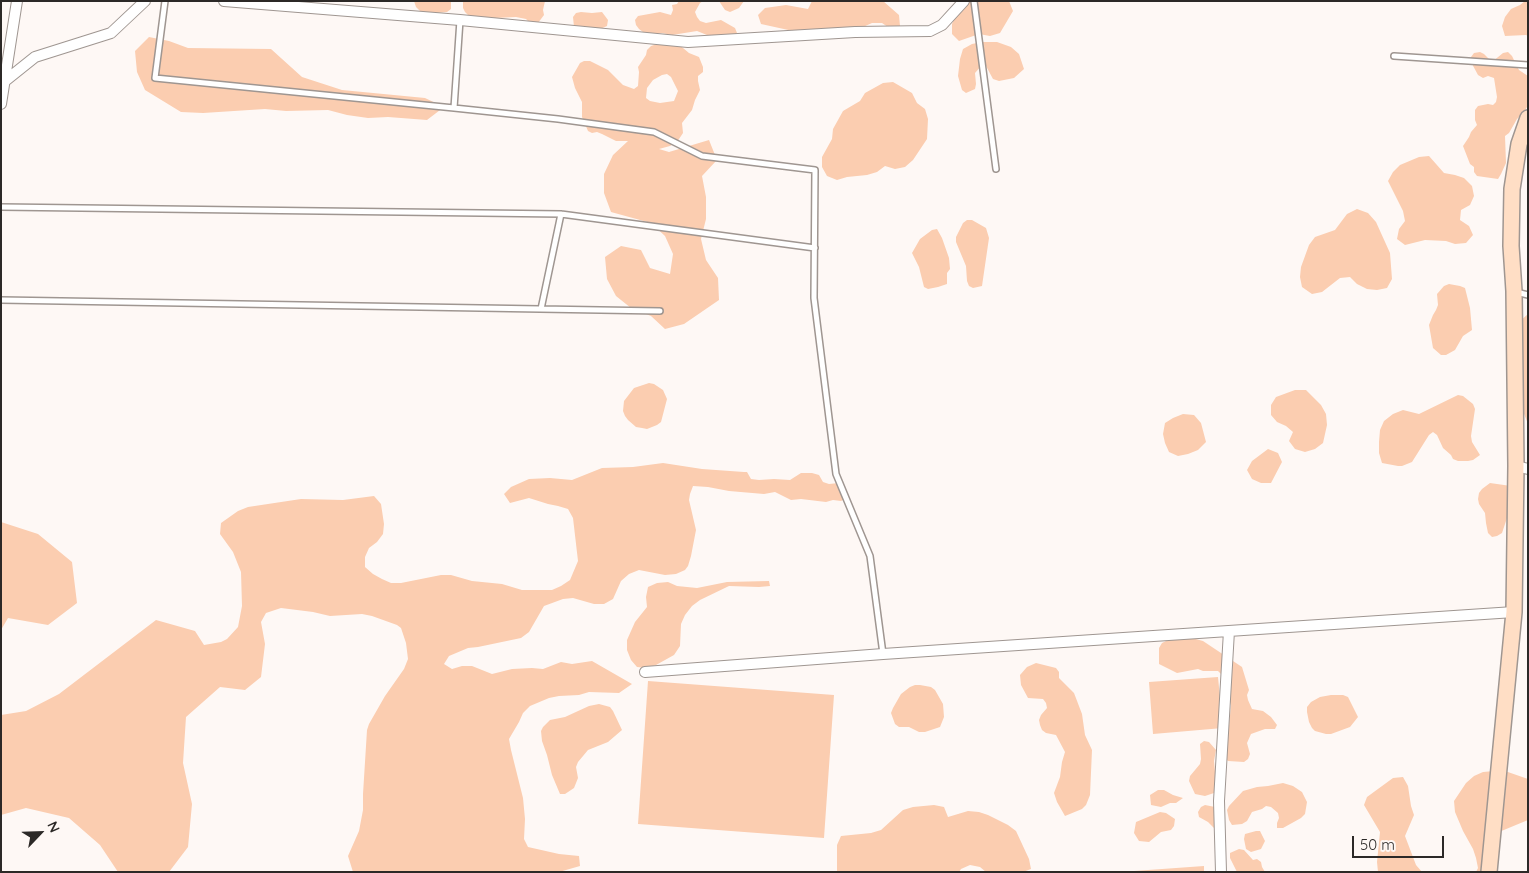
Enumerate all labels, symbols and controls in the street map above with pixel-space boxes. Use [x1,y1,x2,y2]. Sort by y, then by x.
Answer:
north arrow [15,808,65,858]
text: N [43,819,64,835]
scale bar [1354,826,1446,858]
text: 50 m [1360,835,1395,854]

